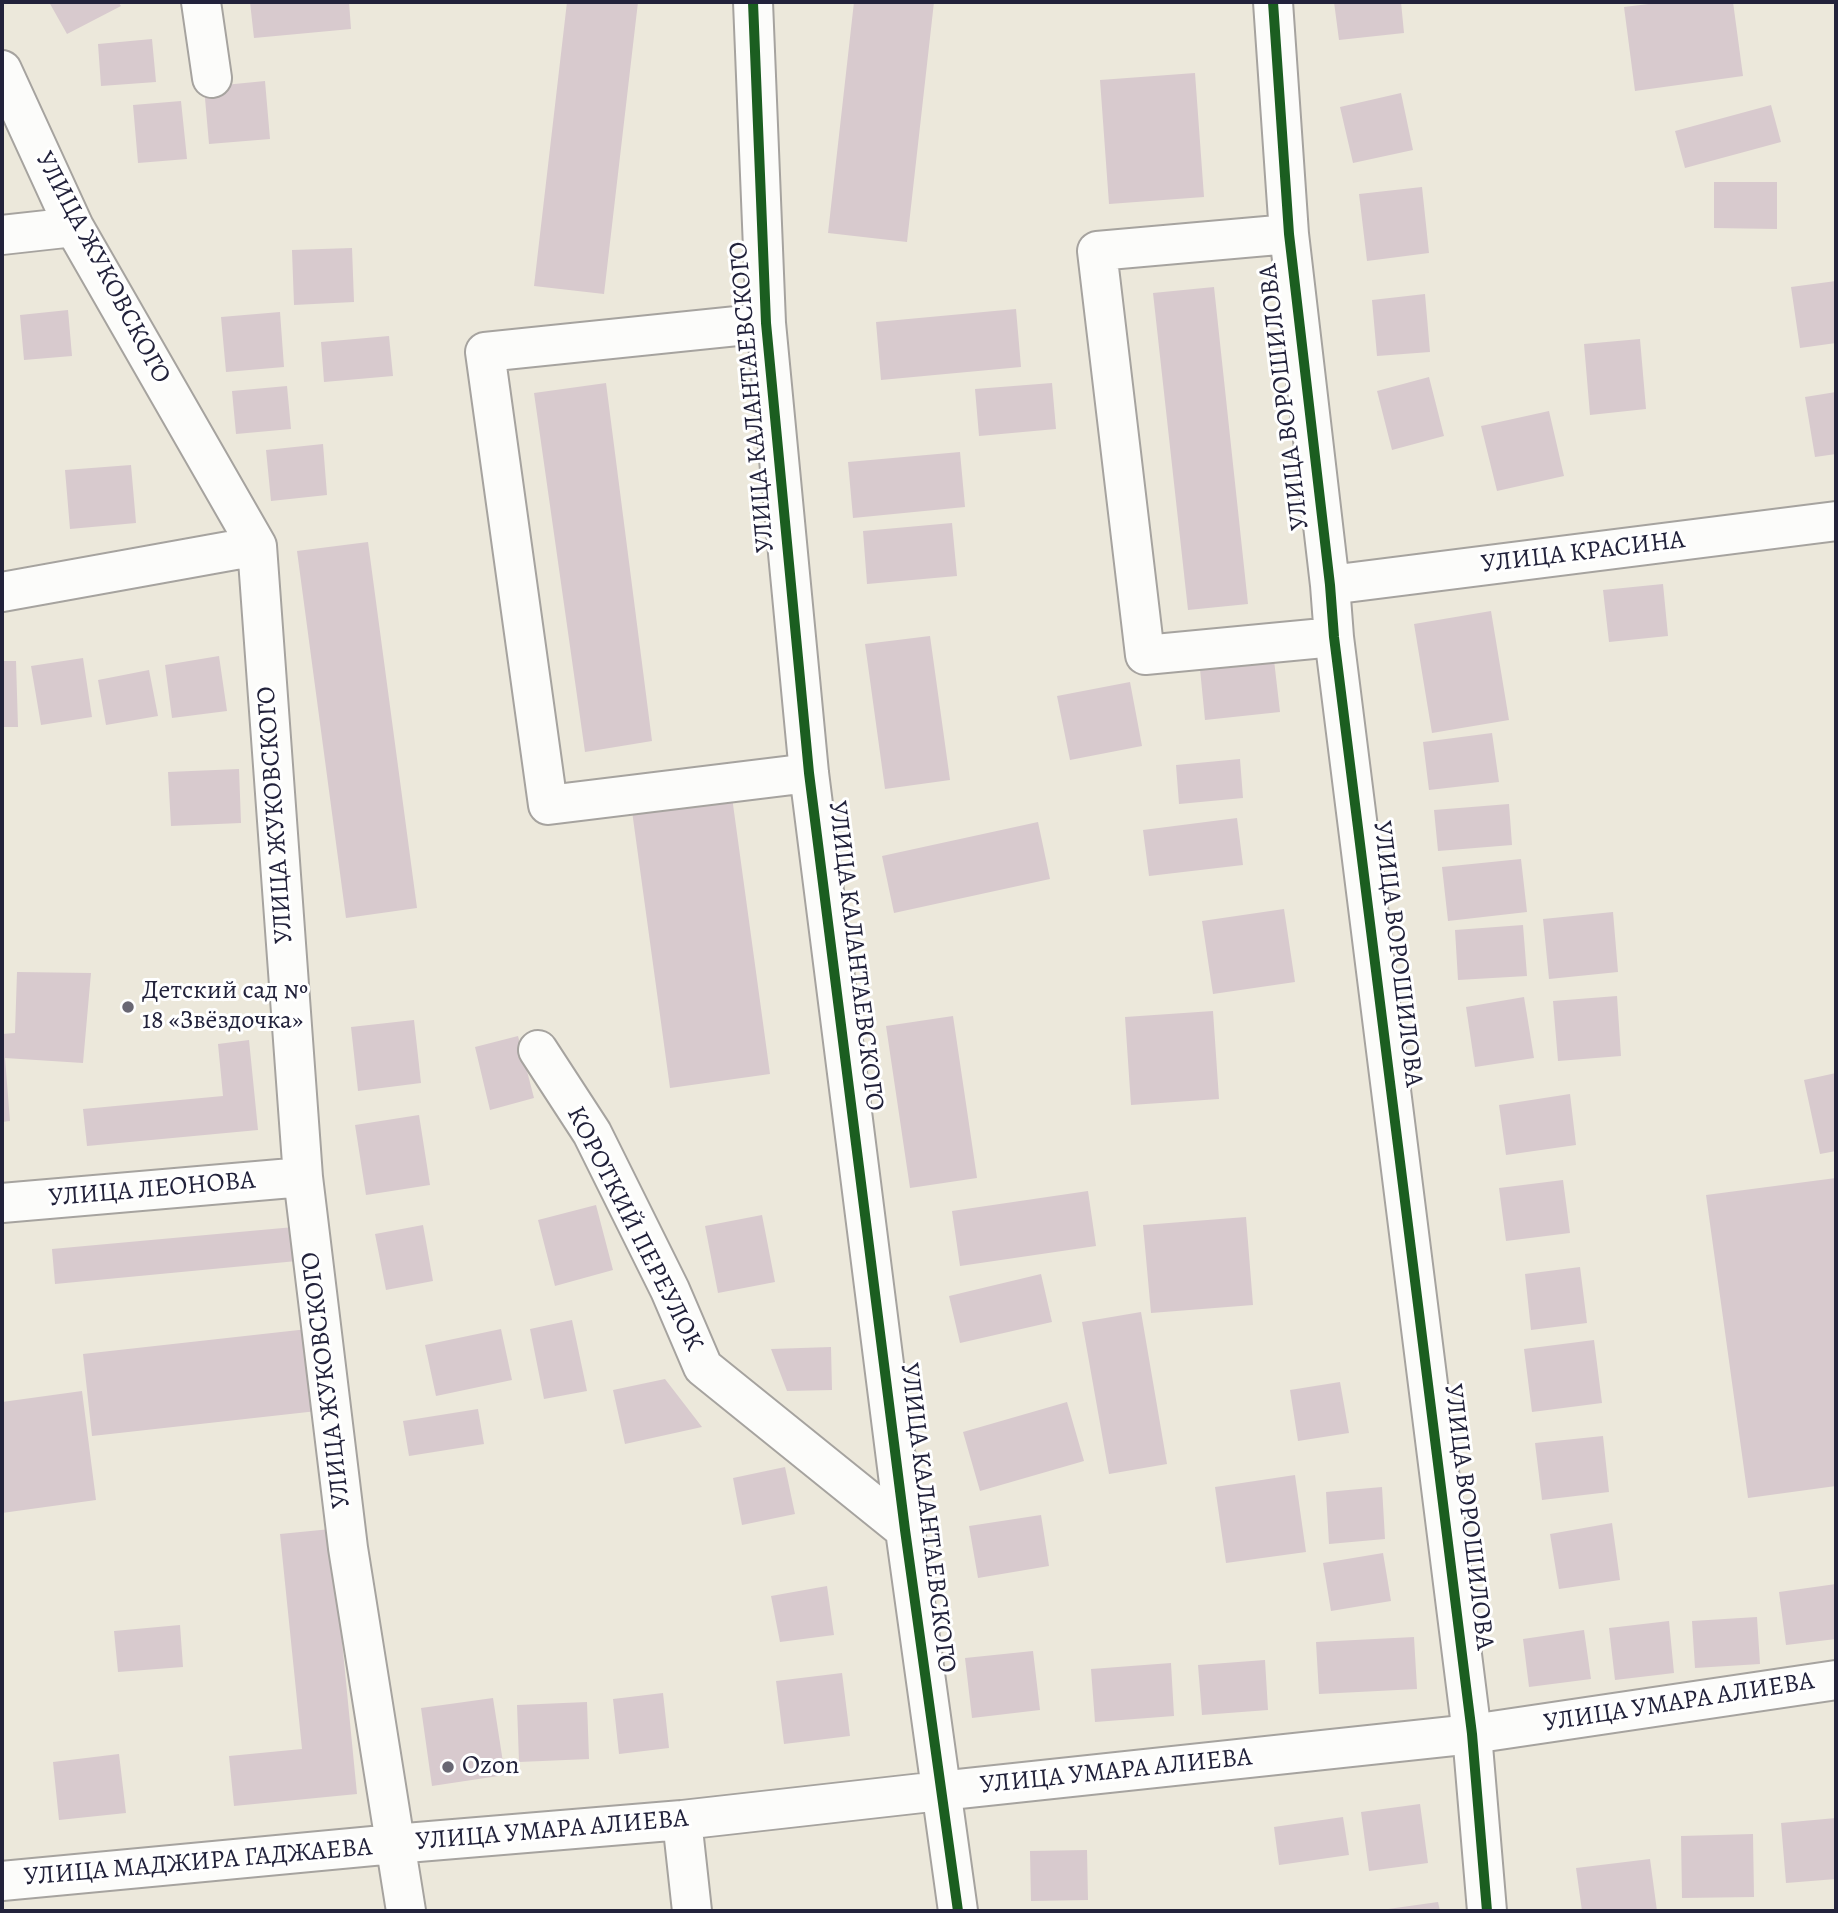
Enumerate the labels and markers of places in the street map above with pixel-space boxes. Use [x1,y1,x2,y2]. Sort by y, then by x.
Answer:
place label: Детский сад № 18 «Звёздочка» [142,976,308,1038]
marker: Детский сад № 18 «Звёздочка» [120,999,136,1015]
place label: Ozon [462,1751,519,1783]
marker: Ozon [440,1759,456,1775]

